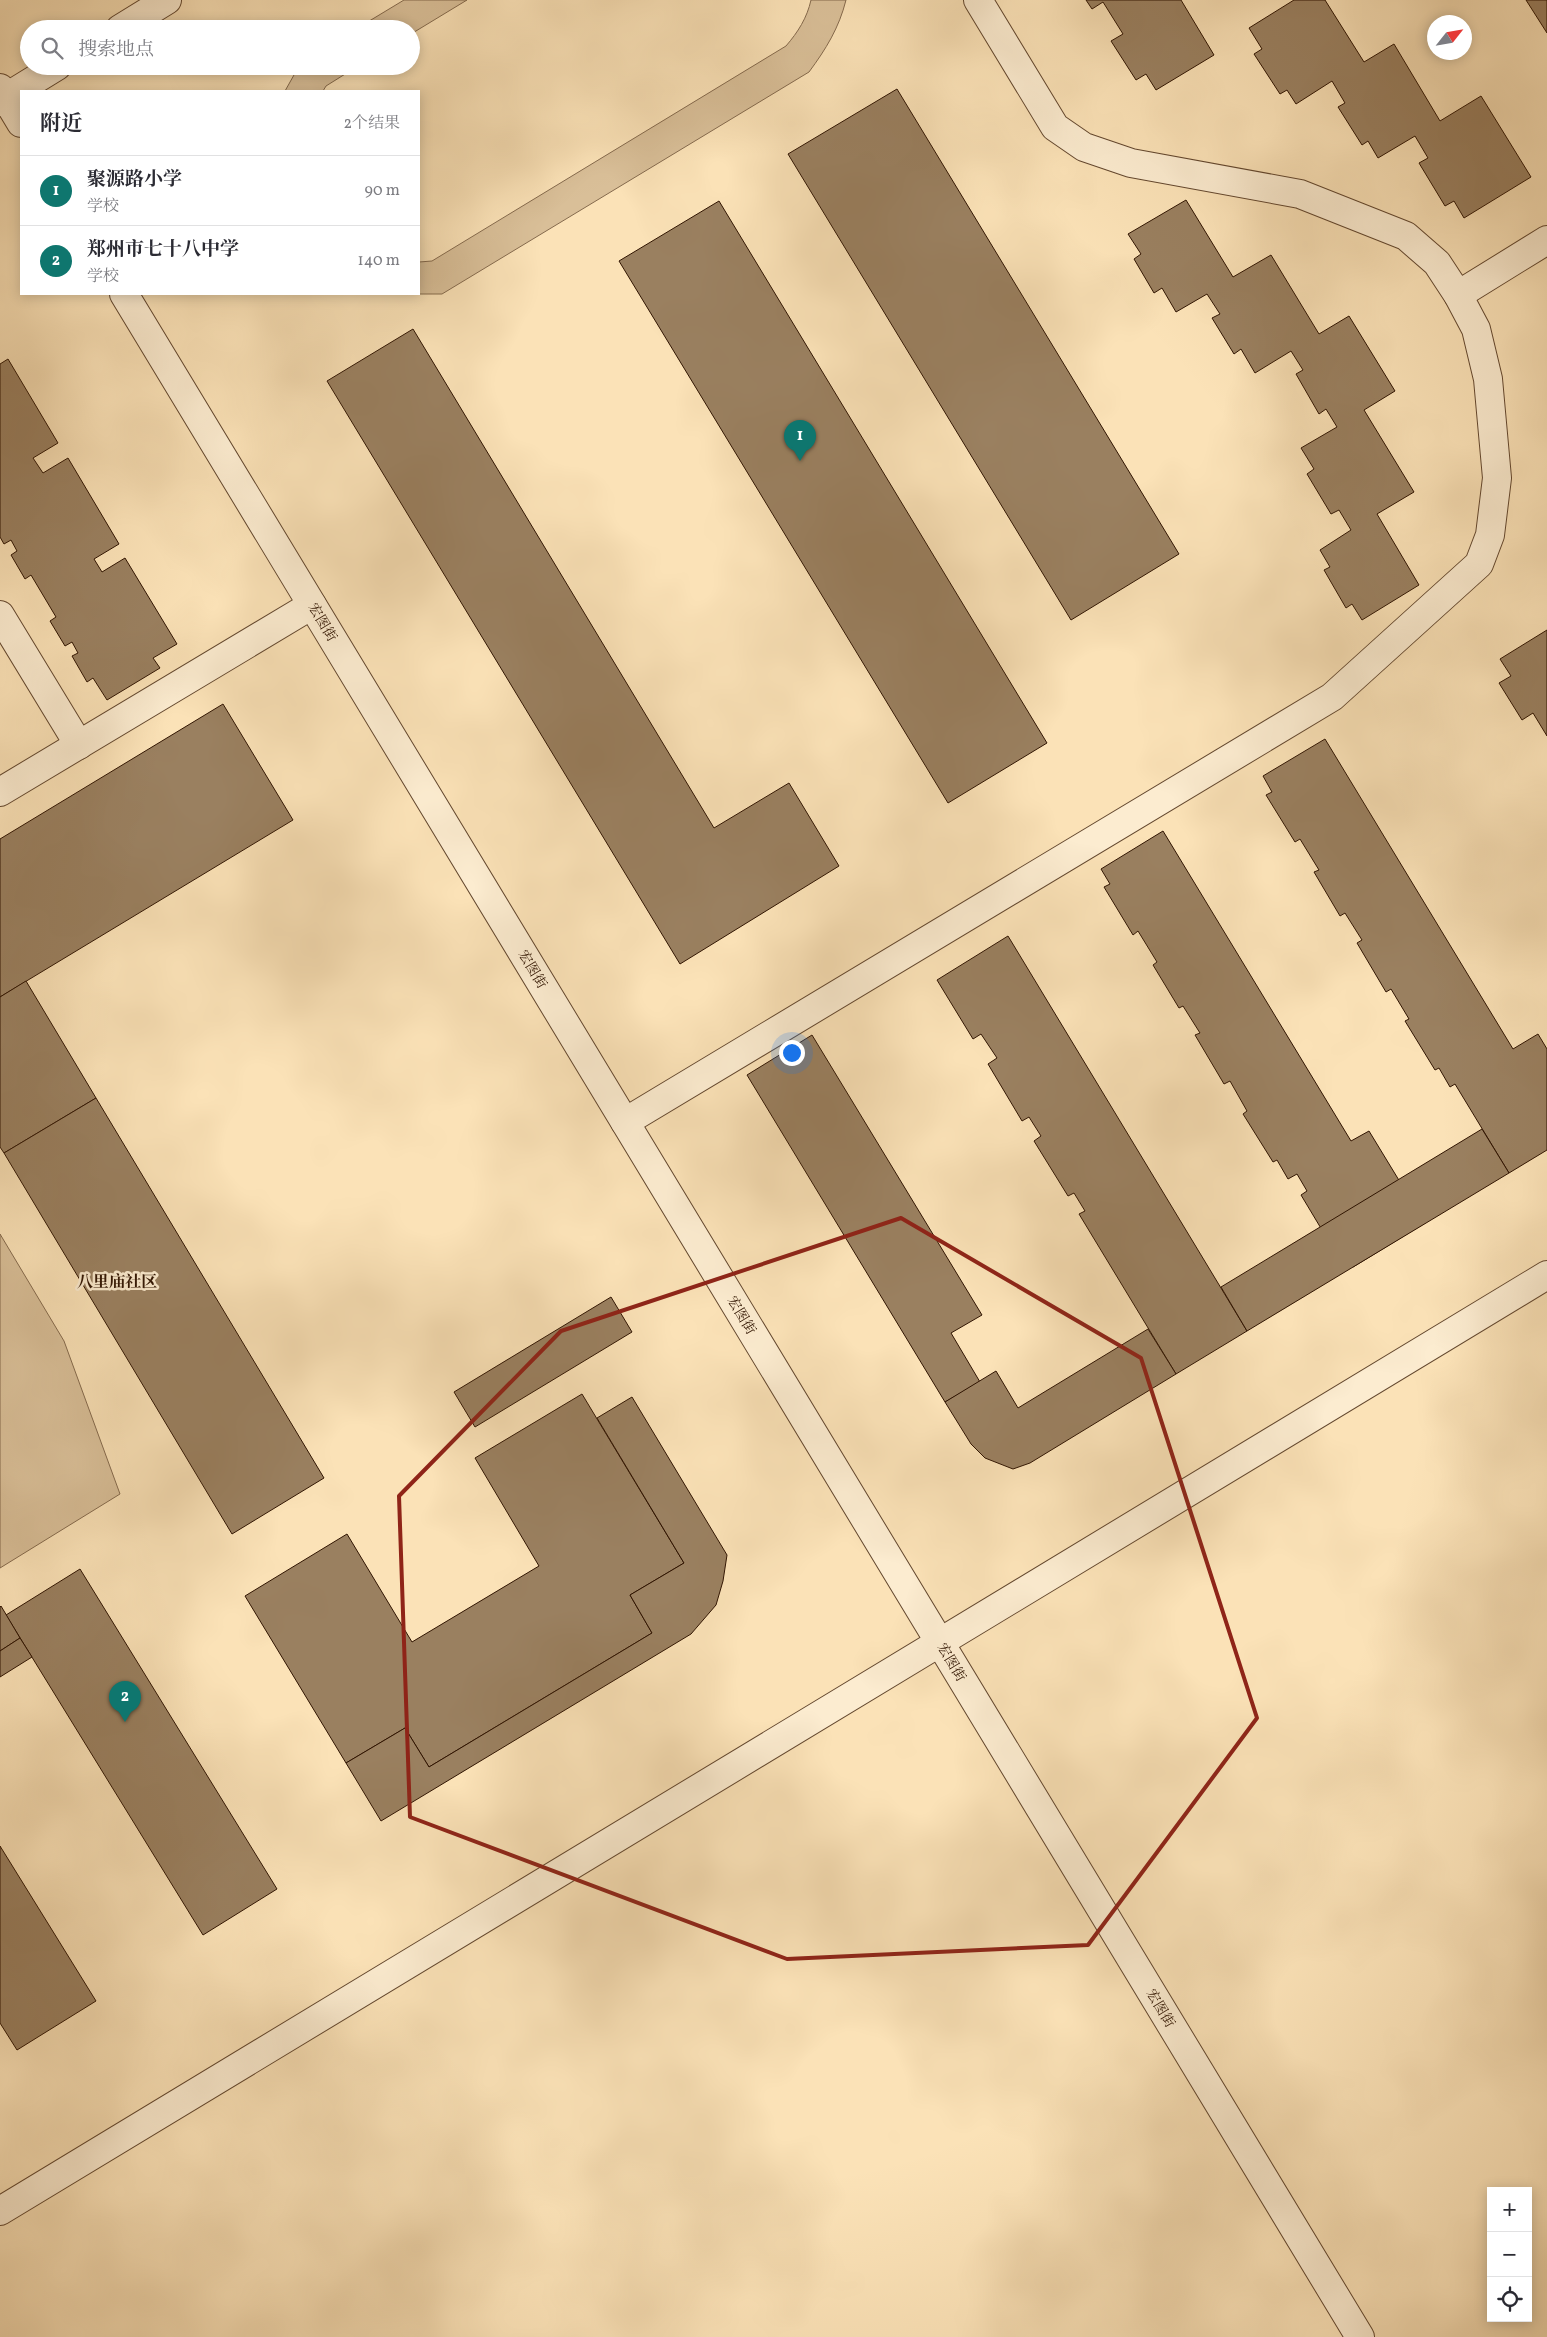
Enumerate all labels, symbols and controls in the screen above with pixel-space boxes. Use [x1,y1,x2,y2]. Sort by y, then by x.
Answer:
north arrow [1427,15,1472,60]
search box [20,20,420,75]
icon: search [38,34,66,62]
text: 搜索地点 [78,37,154,63]
text: 附近 [40,110,82,139]
text: 2个结果 [343,113,400,135]
text: 聚源路小学 [87,167,182,193]
text: 1 [53,180,59,202]
text: 90 m [364,180,400,202]
text: 学校 [87,196,119,218]
text: 郑州市七十八中学 [87,237,239,263]
text: 2 [52,250,60,272]
text: 140 m [358,250,400,272]
text: 学校 [87,266,119,288]
pin: 1 [784,420,816,461]
street label: 宏图街 [303,600,341,646]
street label: 宏图街 [513,947,551,993]
your location [779,1040,805,1066]
district label: 八里庙社区 [77,1272,157,1294]
street label: 宏图街 [722,1293,760,1339]
street label: 宏图街 [932,1640,970,1686]
pin: 2 [109,1681,141,1722]
street label: 宏图街 [1141,1986,1179,2032]
map controls [1487,2187,1532,2322]
button: + [1487,2187,1532,2232]
button: − [1487,2232,1532,2277]
button: locate [1487,2277,1532,2322]

